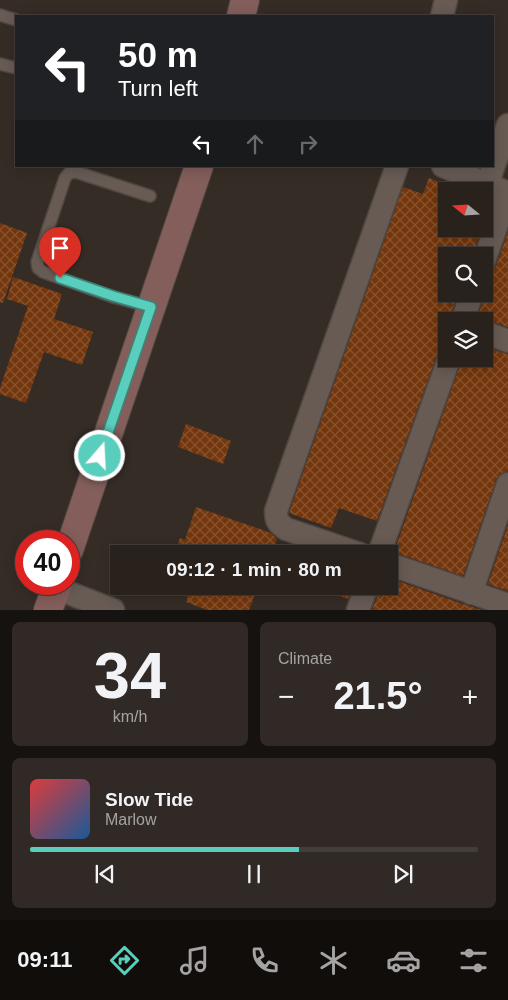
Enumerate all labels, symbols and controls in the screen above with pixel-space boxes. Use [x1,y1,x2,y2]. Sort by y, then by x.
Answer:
icon: left [35,35,100,100]
text: 50 m [118,35,198,74]
text: Turn left [118,76,198,101]
icon: left [188,130,216,158]
icon: ahead [241,130,269,158]
icon: right [294,130,322,158]
north arrow [438,182,492,238]
map controls [438,182,493,367]
pin [39,227,81,278]
icon: arrive [46,234,74,262]
button: search [438,247,493,302]
button: layers [438,312,493,367]
position arrow [73,429,125,481]
speed limit sign: 40 [15,530,80,595]
text: 09:12 · 1 min · 80 m [166,559,342,580]
text: 34 [94,639,166,712]
text: Climate [278,650,332,667]
text: 21.5° [333,675,423,717]
text: − [278,681,294,712]
text: + [462,681,478,712]
text: km/h [113,708,147,725]
text: Slow Tide [105,789,193,810]
text: Marlow [105,811,157,828]
icon: previous [91,860,119,888]
icon: pause [240,860,268,888]
icon: next [389,860,417,888]
icon: directions [107,943,142,978]
icon: music [177,943,212,978]
icon: phone [247,943,282,978]
icon: climate [316,943,351,978]
icon: car [386,943,421,978]
icon: filters [456,943,491,978]
text: 09:11 [17,947,72,972]

